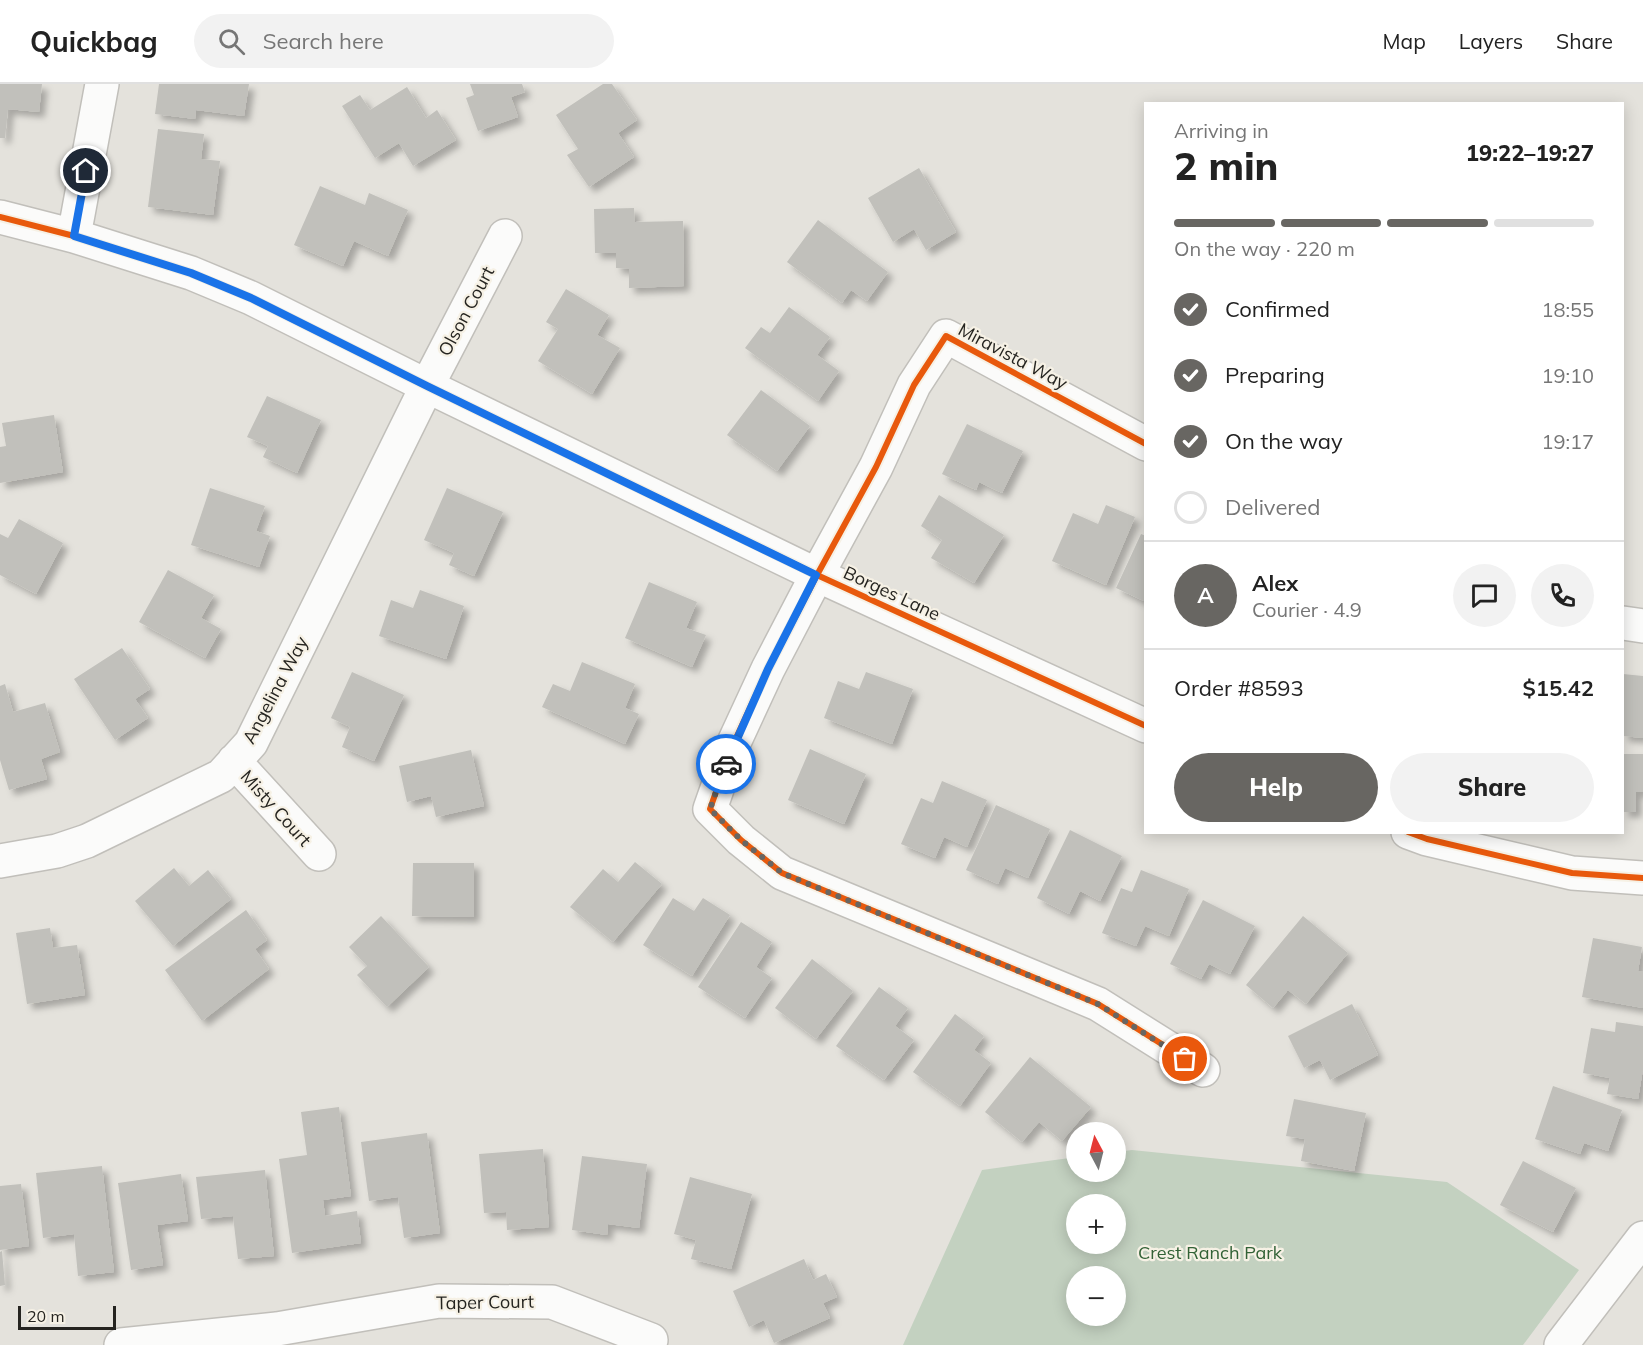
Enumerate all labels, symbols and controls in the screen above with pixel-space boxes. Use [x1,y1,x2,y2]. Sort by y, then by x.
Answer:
search box [194,14,614,68]
text: Quickbag [30,24,158,59]
icon: search [215,25,248,58]
text: Search here [263,27,384,55]
text: Map [1383,28,1426,54]
text: Layers [1459,28,1523,54]
text: Share [1556,28,1613,54]
text: Arriving in [1174,118,1269,143]
text: 19:22–19:27 [1466,139,1594,167]
text: 2 min [1174,141,1279,190]
pin [60,145,111,196]
icon: home [69,154,102,187]
text: On the way · 220 m [1174,236,1355,261]
street label: Olson Court [433,262,499,360]
icon: check [1174,293,1207,326]
text: Confirmed [1225,295,1330,323]
text: 18:55 [1541,297,1594,322]
street label: Miravista Way [954,318,1072,395]
icon: check [1174,359,1207,392]
text: Preparing [1225,361,1325,389]
text: 19:10 [1541,363,1594,388]
icon: check [1174,425,1207,458]
text: On the way [1225,427,1343,455]
text: 19:17 [1541,429,1594,454]
text: Delivered [1225,493,1320,521]
street label: Borges Lane [840,561,944,625]
button: chat [1453,564,1516,627]
button: phone [1531,564,1594,627]
text: Alex [1252,569,1298,597]
text: A [1197,581,1214,609]
text: Courier · 4.9 [1252,597,1362,622]
street label: Angelina Way [237,632,313,748]
text: Order #8593 [1174,674,1304,702]
text: $15.42 [1523,674,1594,702]
courier [696,734,756,794]
icon: car [710,748,743,781]
button: Help [1174,753,1378,822]
button: Share [1390,753,1594,822]
street label: Misty Court [236,765,316,851]
pin [1159,1033,1210,1084]
icon: bag [1168,1042,1201,1075]
north arrow [1066,1122,1126,1182]
map controls [1066,1122,1126,1326]
button: + [1066,1194,1126,1254]
park label: Crest Ranch Park [1138,1241,1283,1264]
button: − [1066,1266,1126,1326]
street label: Taper Court [436,1290,534,1314]
scale bar [18,1303,116,1330]
text: 20 m [27,1306,64,1326]

